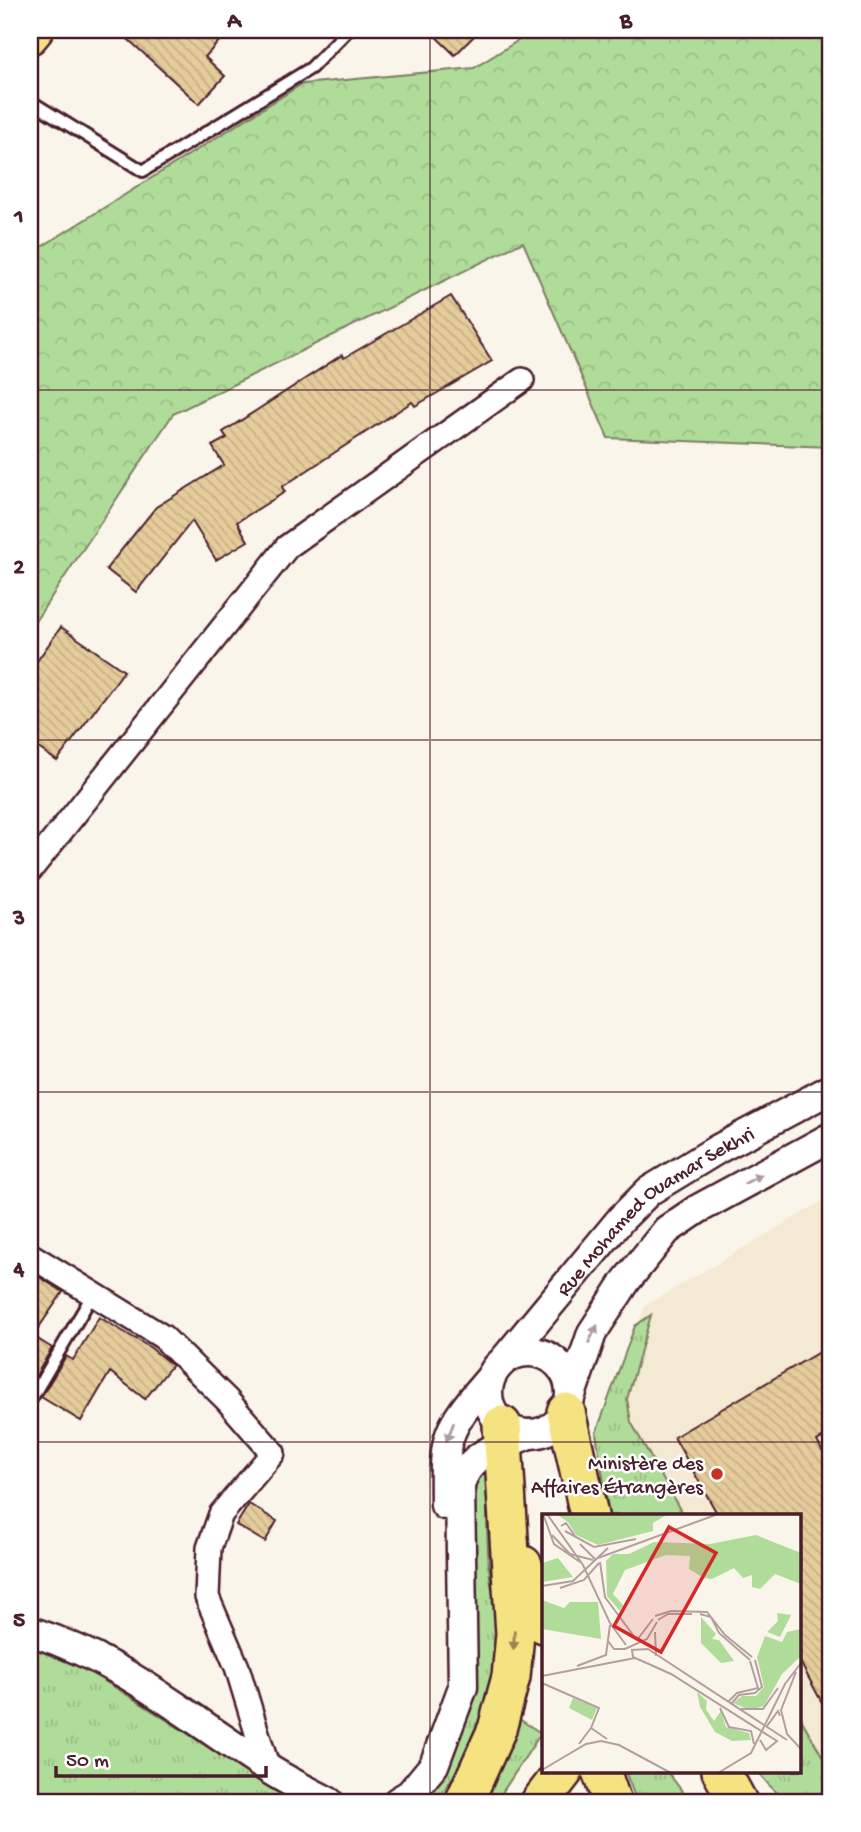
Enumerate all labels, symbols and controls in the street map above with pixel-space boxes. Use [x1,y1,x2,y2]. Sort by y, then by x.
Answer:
text: A [226,9,242,36]
text: B [619,9,633,36]
text: 1 [13,204,24,231]
text: 2 [13,555,25,582]
text: 3 [12,906,25,933]
street label: Rue Mohamed Ouamar Sekhri [553,1123,760,1303]
one-way arrow [743,1173,762,1185]
text: 4 [13,1257,25,1284]
one-way arrow [588,1324,599,1344]
one-way arrow [445,1422,456,1443]
place label: Ministère des Affaires Étrangères [531,1453,704,1502]
marker: Ministère des Affaires Étrangères [709,1466,725,1482]
inset map [542,1514,802,1772]
text: 5 [13,1608,25,1635]
one-way arrow [508,1629,519,1651]
scale bar [56,1734,266,1778]
text: 50 m [66,1750,109,1775]

